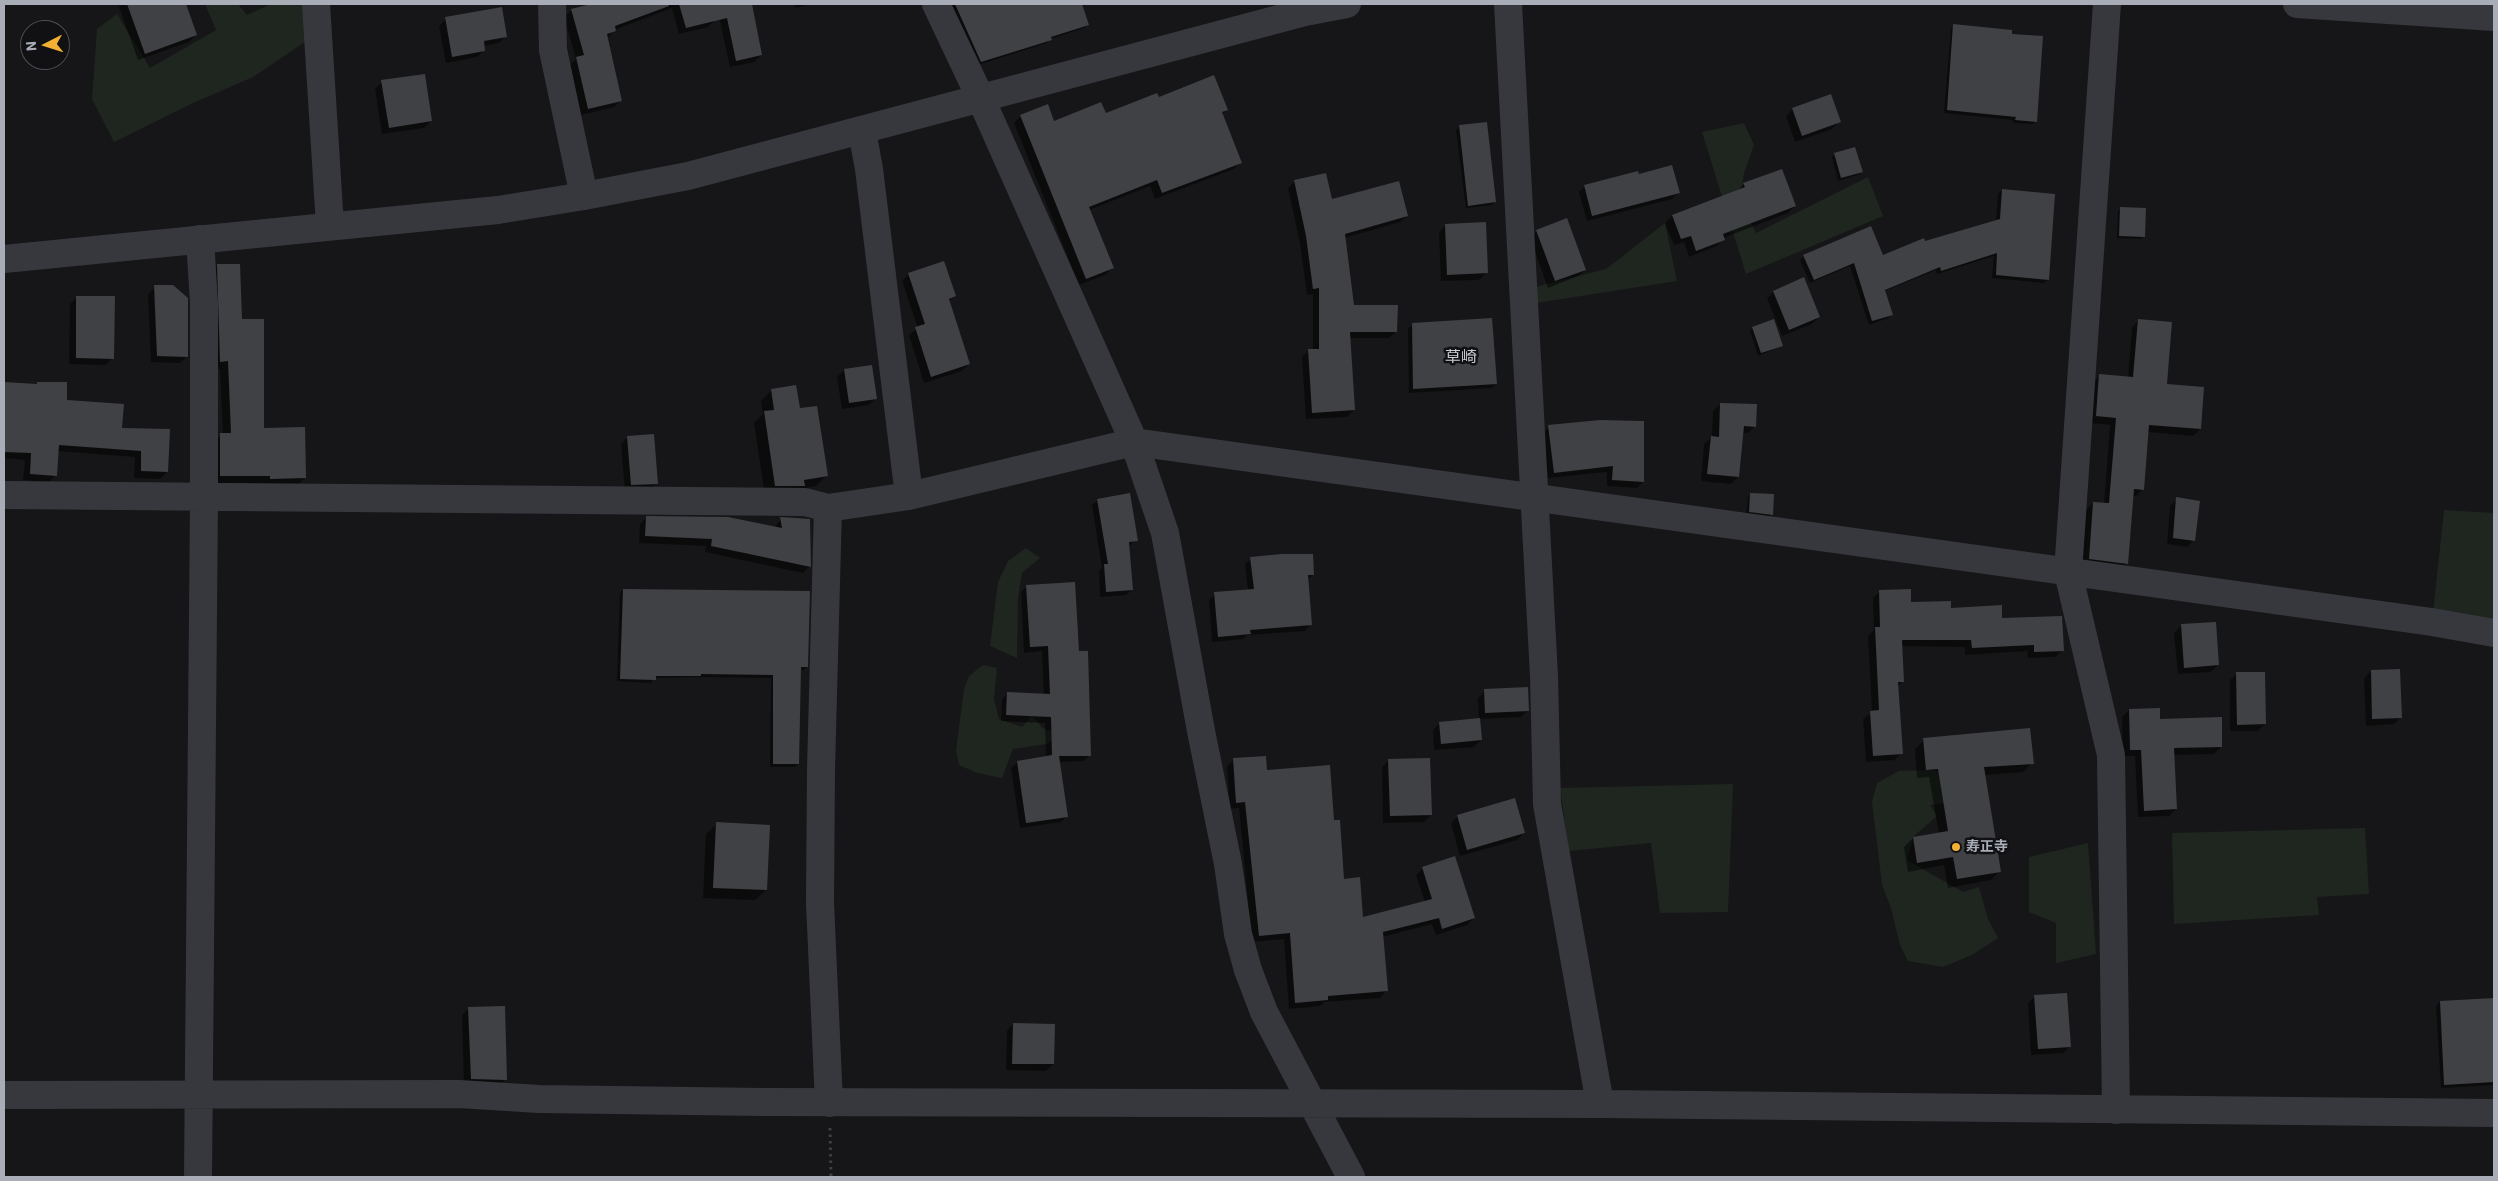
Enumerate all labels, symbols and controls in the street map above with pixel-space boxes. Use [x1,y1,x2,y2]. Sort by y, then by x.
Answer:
north arrow [20,20,70,70]
text: N [22,40,40,52]
district label: 草崎 [1445,347,1477,367]
place label: 寿正寺 [1966,839,2008,855]
marker: 寿正寺 [1950,841,1962,853]

